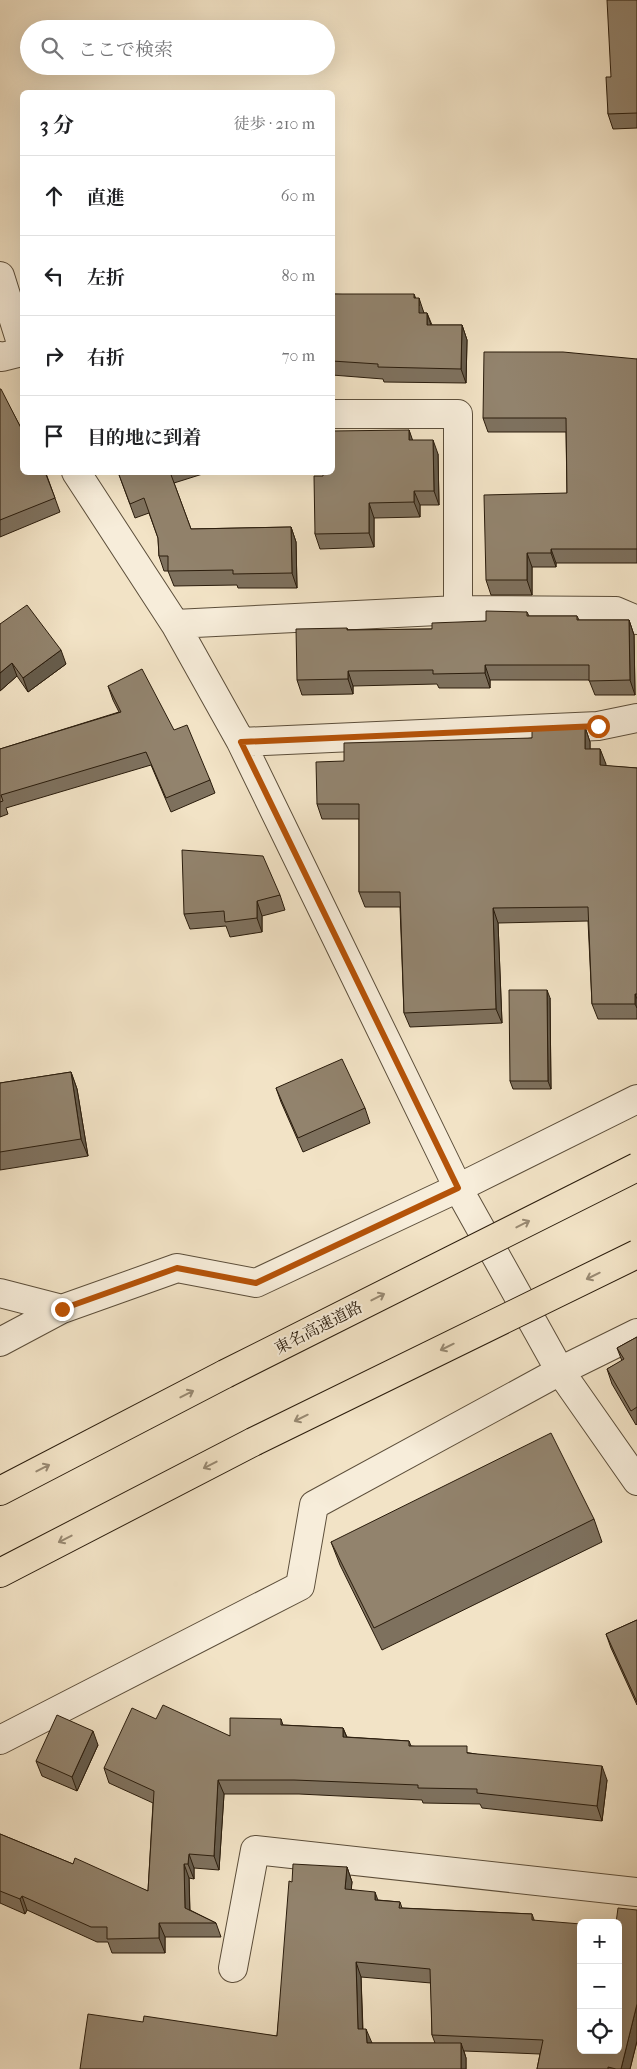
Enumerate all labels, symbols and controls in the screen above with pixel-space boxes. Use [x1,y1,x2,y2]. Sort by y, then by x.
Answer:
search box [20,20,335,75]
icon: search [38,34,66,62]
text: ここで検索 [78,39,173,61]
text: 3 分 [40,113,74,137]
text: 徒歩 · 210 m [233,114,315,133]
icon: ahead [40,182,68,210]
text: 60 m [281,186,315,205]
text: 直進 [87,187,125,209]
icon: left [40,262,68,290]
text: 80 m [281,266,315,285]
text: 左折 [87,267,125,289]
icon: right [40,342,68,370]
text: 70 m [282,346,315,365]
text: 右折 [87,347,125,369]
icon: arrive [40,422,68,450]
text: 目的地に到着 [87,427,201,449]
route start [587,715,610,738]
one-way arrow [515,1219,530,1228]
one-way arrow [586,1271,601,1281]
one-way arrow [370,1292,385,1301]
street label: 東名高速道路 [271,1297,365,1358]
route end [51,1298,74,1321]
one-way arrow [440,1343,455,1352]
one-way arrow [180,1389,195,1399]
one-way arrow [294,1414,309,1424]
one-way arrow [202,1460,217,1470]
one-way arrow [35,1463,50,1473]
one-way arrow [58,1534,73,1544]
map controls [577,1919,622,2054]
button: + [577,1919,622,1964]
button: − [577,1964,622,2009]
button: locate [577,2009,622,2054]

